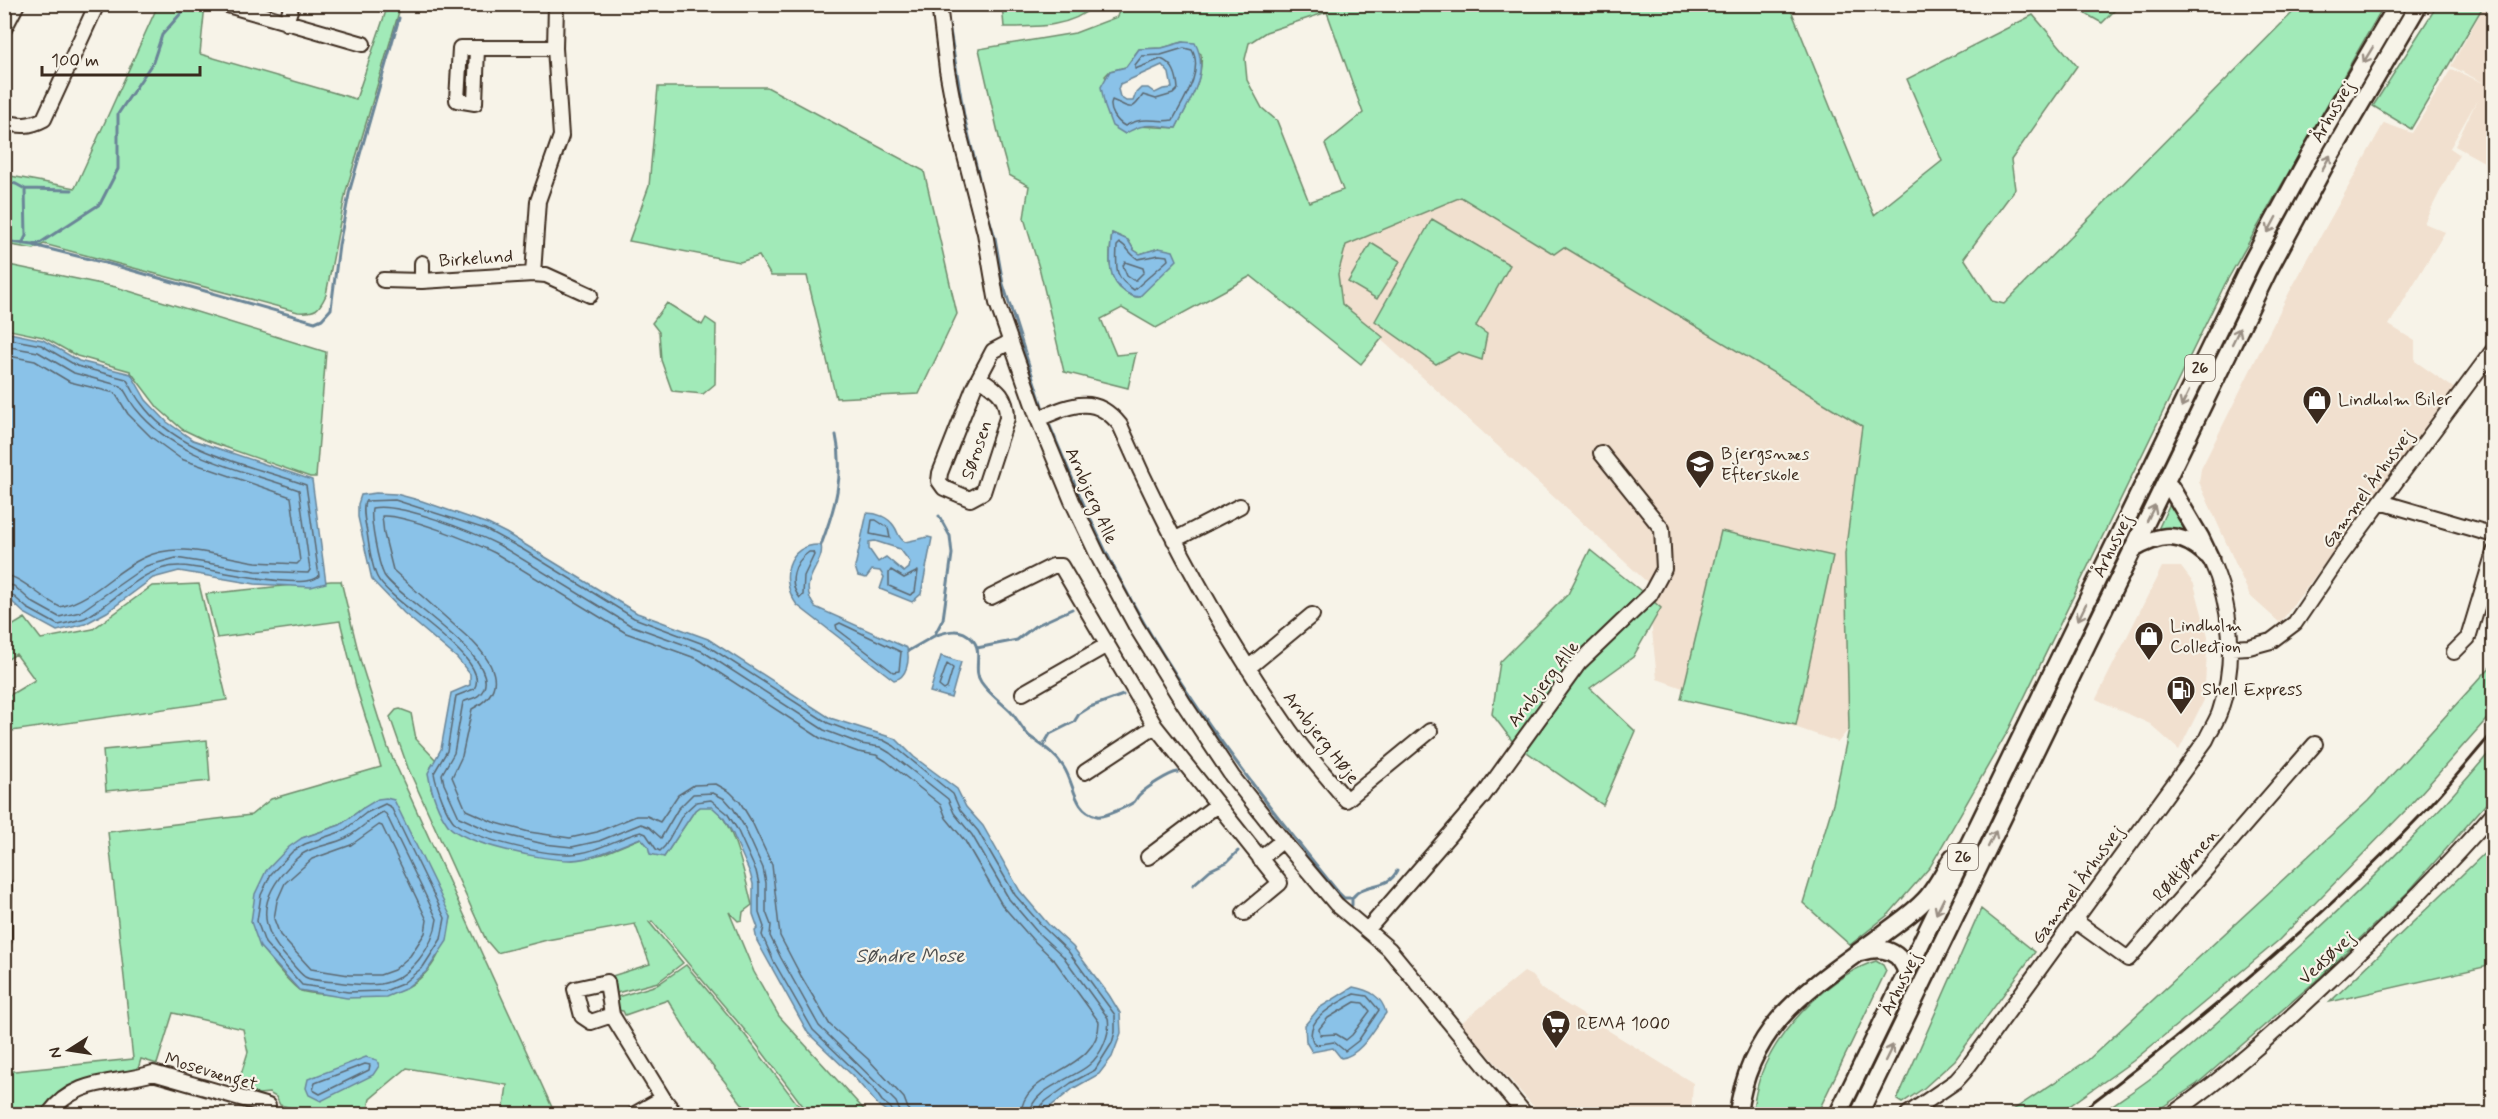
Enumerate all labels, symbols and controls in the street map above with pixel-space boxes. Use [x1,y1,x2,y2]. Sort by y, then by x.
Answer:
scale bar [42,39,200,77]
one-way arrow [2361,46,2373,63]
text: 100 m [51,49,99,73]
street label: Århusvej [2306,77,2360,147]
one-way arrow [2321,155,2333,172]
one-way arrow [2266,215,2277,233]
street label: Birkelund [438,244,514,274]
one-way arrow [2231,327,2243,345]
road number: 26 [2185,355,2215,381]
shop icon: Lindholm Biler [2301,384,2333,426]
place label: Lindholm Biler [2338,388,2452,412]
one-way arrow [2179,390,2190,408]
street label: Sørosen [956,417,998,483]
street label: Gammel Århusvej [2317,425,2419,553]
place label: Bjergsnæs Efterskole [1721,442,1809,487]
street label: Arnbjerg Alle [1058,444,1123,549]
school or university icon: Bjergsnæs Efterskole [1684,448,1716,490]
one-way arrow [2145,504,2157,522]
street label: Århusvej [2087,510,2139,582]
one-way arrow [2075,603,2087,621]
place label: Lindholm Collection [2170,614,2242,659]
shop icon: Lindholm Collection [2133,620,2165,662]
street label: Arnbjerg Alle [1503,636,1586,733]
fuel station icon: Shell Express [2165,674,2197,716]
place label: Shell Express [2202,678,2302,702]
street label: Arnbjerg Høje [1277,687,1365,790]
street label: Gammel Århusvej [2027,821,2129,949]
street label: Rødtjørnen [2147,823,2225,907]
one-way arrow [1987,831,1999,849]
road number: 26 [1948,844,1978,870]
one-way arrow [1933,897,1945,915]
street label: Vedsøvej [2294,926,2360,990]
water label: Søndre Mose [855,943,965,970]
street label: Århusvej [1875,948,1927,1020]
supermarket icon: REMA 1000 [1540,1008,1572,1050]
place label: REMA 1000 [1577,1012,1670,1036]
north arrow [39,1020,99,1080]
one-way arrow [1884,1044,1896,1062]
text: N [44,1045,67,1060]
street label: Mosevænget [161,1047,260,1099]

